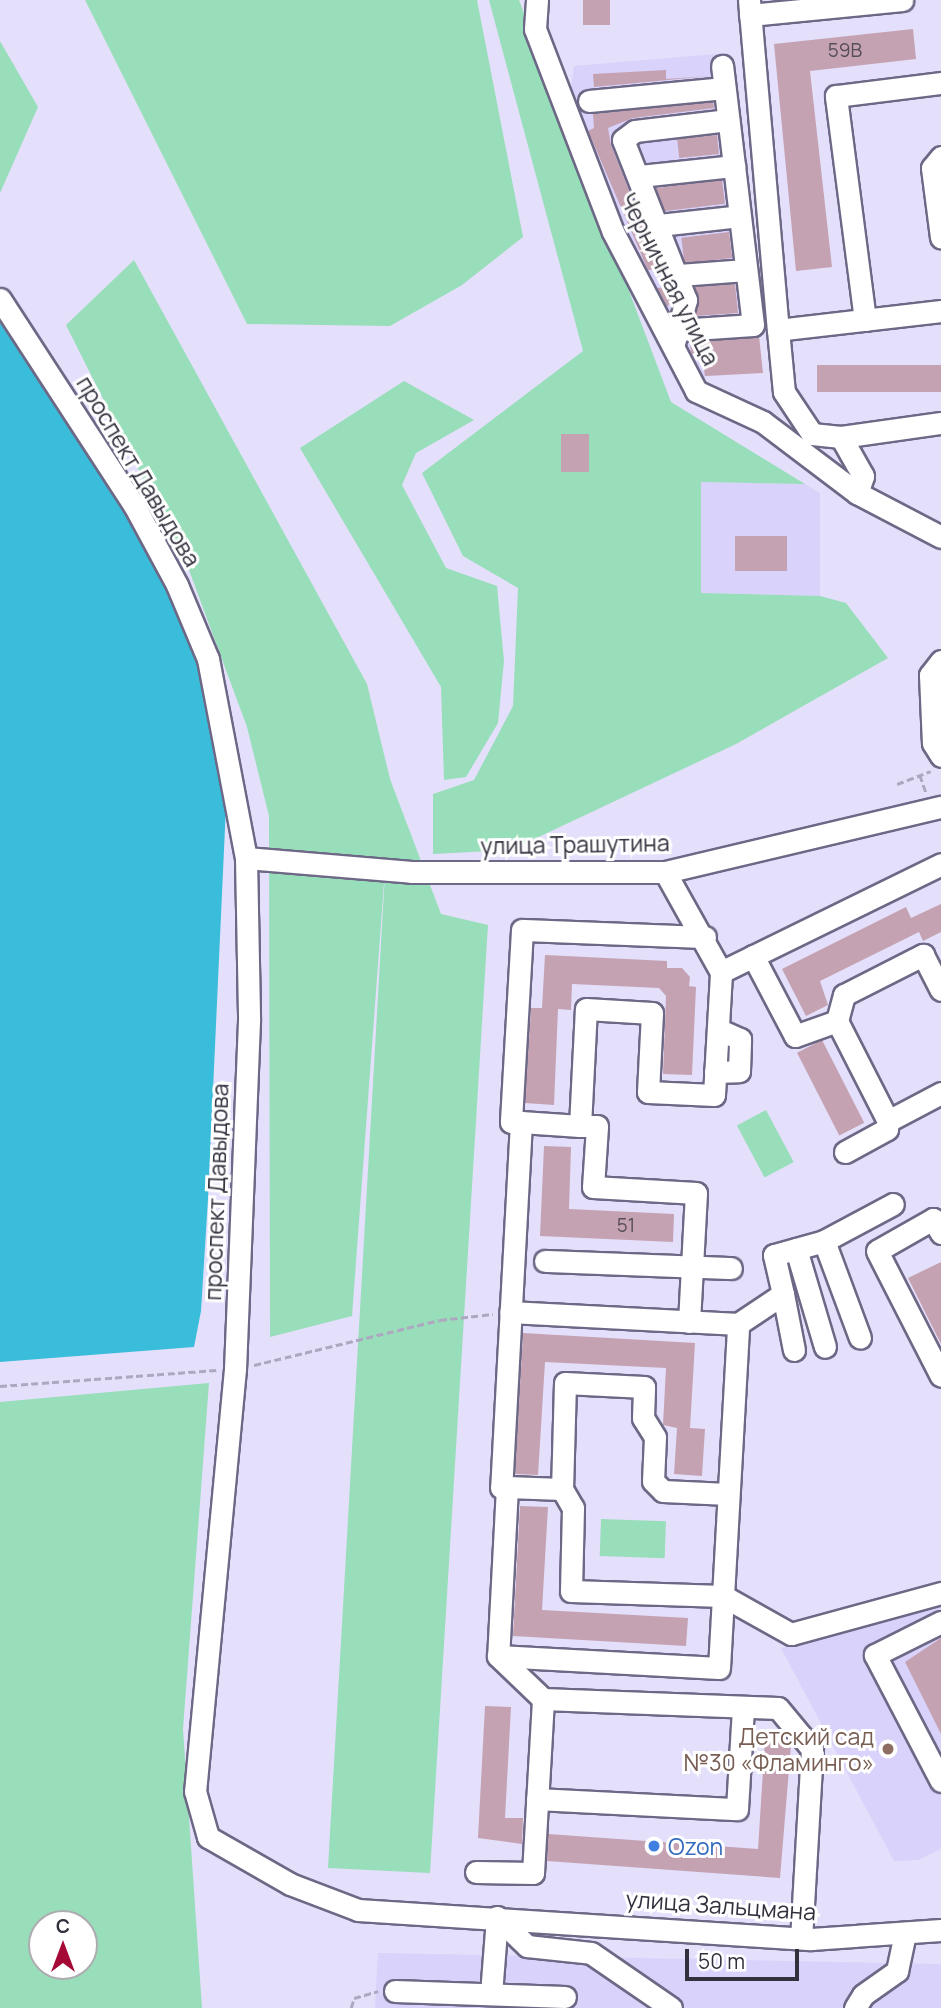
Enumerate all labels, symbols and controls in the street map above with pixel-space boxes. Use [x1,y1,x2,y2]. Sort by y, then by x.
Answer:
house number: 59В [828,40,862,62]
street label: Черничная улица [615,188,725,370]
street label: проспект Давыдова [71,371,207,571]
street label: улица Трашутина [480,829,670,859]
street label: проспект Давыдова [198,1083,234,1301]
house number: 51 [617,1215,635,1237]
place label: Детский сад №30 «Фламинго» [684,1722,874,1776]
marker: Детский сад №30 «Фламинго» [880,1741,896,1757]
place label: Ozon [668,1832,723,1860]
marker: Ozon [646,1838,662,1854]
street label: улица Зальцмана [625,1885,817,1925]
north arrow [28,1910,98,1980]
text: С [56,1913,70,1939]
scale bar [689,1934,803,1978]
text: 50 m [698,1947,745,1975]

